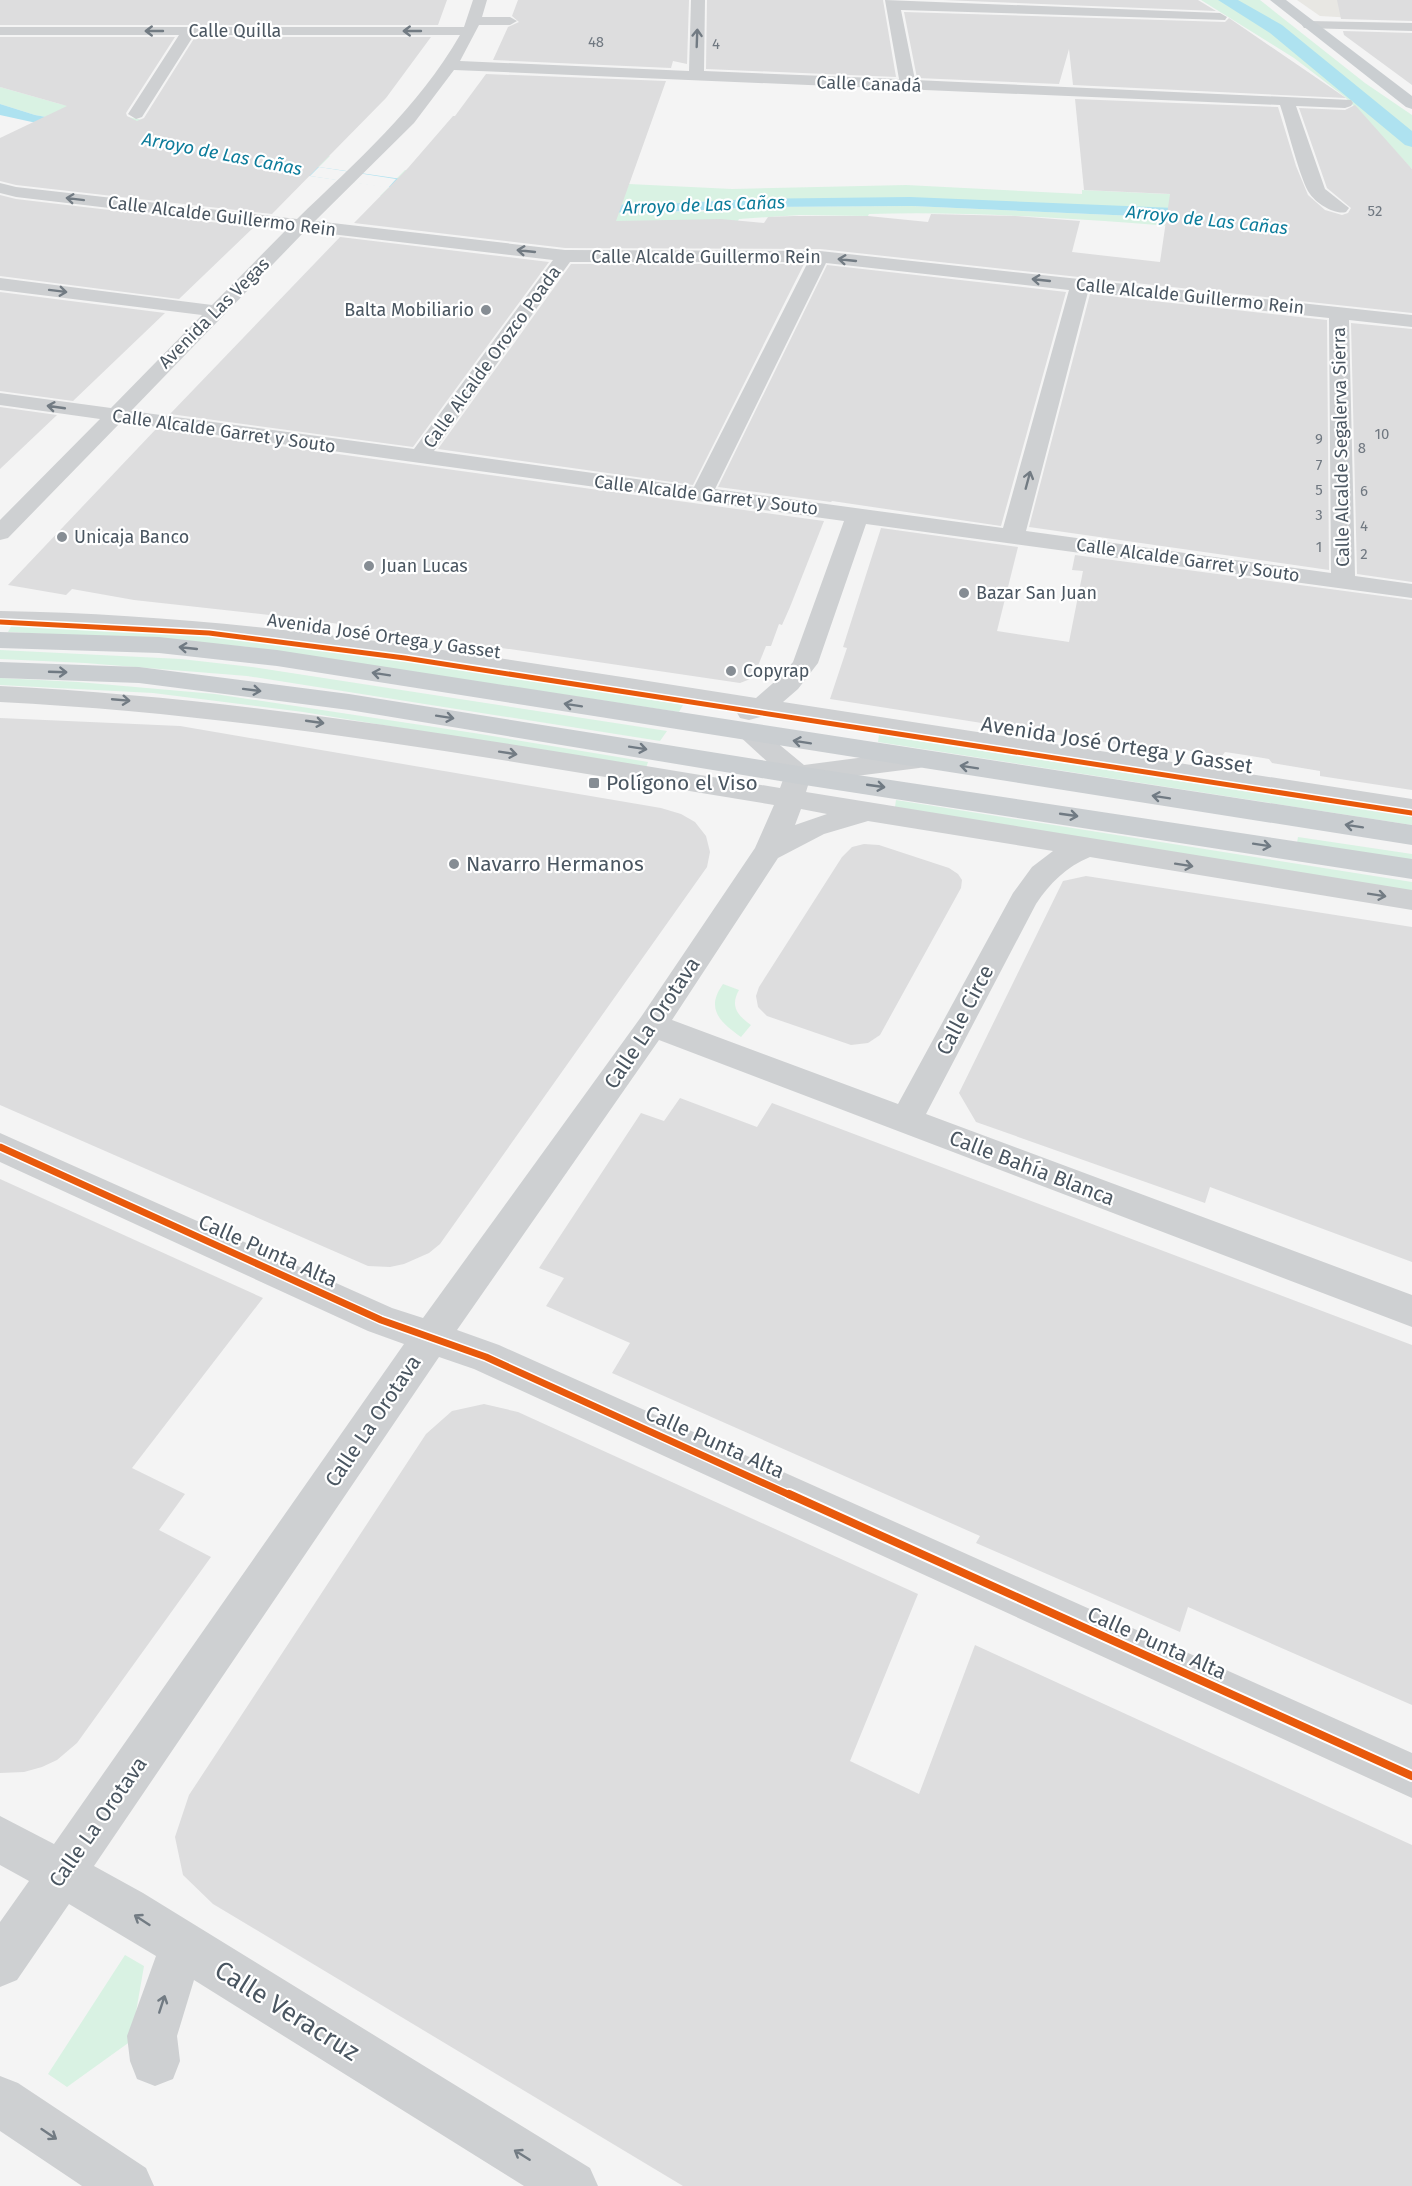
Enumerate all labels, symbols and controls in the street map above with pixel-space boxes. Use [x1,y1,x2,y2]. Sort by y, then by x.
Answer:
street label: Calle Quilla [189,20,281,42]
one-way arrow [144,25,164,36]
one-way arrow [402,25,422,37]
one-way arrow [691,29,702,49]
house number: 48 [588,33,604,51]
house number: 4 [712,35,720,53]
street label: Calle Canadá [816,71,922,97]
water label: Arroyo de Las Cañas [139,128,304,180]
street label: Calle Alcalde Guillermo Rein [107,191,337,241]
water label: Arroyo de Las Cañas [621,191,786,219]
one-way arrow [66,193,85,204]
water label: Arroyo de Las Cañas [1124,200,1289,239]
house number: 52 [1368,202,1382,220]
one-way arrow [517,246,537,257]
street label: Calle Alcalde Guillermo Rein [591,246,821,268]
street label: Avenida Las Vegas [154,253,274,373]
one-way arrow [837,254,857,265]
street label: Calle Alcalde Orozco Poada [419,262,565,452]
street label: Calle Alcalde Guillermo Rein [1075,273,1305,319]
one-way arrow [1031,274,1051,285]
one-way arrow [48,286,67,297]
place label: Balta Mobiliario [344,299,474,321]
marker: Balta Mobiliario [479,303,493,317]
street label: Calle Alcalde Segalerva Sierra [1328,327,1354,567]
one-way arrow [47,402,67,413]
street label: Calle Alcalde Garret y Souto [111,404,337,458]
house number: 10 [1375,425,1389,443]
house number: 9 [1315,430,1323,448]
house number: 8 [1358,439,1366,457]
house number: 7 [1316,456,1323,474]
street label: Calle Alcalde Garret y Souto [593,470,819,520]
one-way arrow [1023,471,1035,490]
house number: 5 [1315,481,1323,499]
house number: 6 [1360,482,1368,500]
house number: 3 [1315,506,1323,524]
house number: 4 [1360,517,1368,535]
place label: Unicaja Banco [74,526,189,548]
marker: Unicaja Banco [55,530,69,544]
street label: Calle Alcalde Garret y Souto [1075,533,1301,587]
house number: 1 [1316,538,1322,556]
house number: 2 [1360,545,1368,563]
place label: Juan Lucas [381,555,468,577]
marker: Juan Lucas [362,559,376,573]
place label: Bazar San Juan [976,582,1097,604]
marker: Bazar San Juan [957,586,971,600]
street label: Avenida José Ortega y Gasset [266,609,503,663]
one-way arrow [178,642,198,653]
place label: Copyrap [743,660,810,682]
marker: Copyrap [724,664,738,678]
one-way arrow [48,666,68,677]
one-way arrow [372,669,391,680]
one-way arrow [242,684,262,695]
one-way arrow [111,695,131,706]
one-way arrow [564,699,584,710]
street label: Avenida José Ortega y Gasset [979,711,1255,779]
one-way arrow [435,712,455,723]
one-way arrow [305,717,324,728]
one-way arrow [793,736,813,747]
one-way arrow [628,743,647,754]
one-way arrow [497,747,517,758]
one-way arrow [959,761,979,772]
place label: Polígono el Viso [606,770,758,796]
marker: Polígono el Viso [587,776,601,790]
one-way arrow [866,781,886,792]
one-way arrow [1152,791,1172,802]
one-way arrow [1059,809,1079,820]
one-way arrow [1345,820,1365,831]
one-way arrow [1252,840,1271,851]
place label: Navarro Hermanos [466,851,644,877]
marker: Navarro Hermanos [447,857,461,871]
one-way arrow [1174,859,1194,870]
one-way arrow [1367,890,1386,901]
street label: Calle La Orotava [598,952,706,1094]
street label: Calle Circe [930,961,1000,1059]
street label: Calle Bahía Blanca [946,1124,1118,1212]
street label: Calle Punta Alta [194,1209,342,1293]
street label: Calle La Orotava [319,1350,427,1492]
street label: Calle Punta Alta [641,1400,789,1484]
street label: Calle Punta Alta [1083,1601,1231,1685]
street label: Calle La Orotava [43,1752,153,1892]
one-way arrow [134,1914,151,1926]
street label: Calle Veracruz [209,1954,365,2068]
one-way arrow [157,1995,168,2014]
one-way arrow [40,2128,57,2140]
one-way arrow [514,2149,531,2161]

